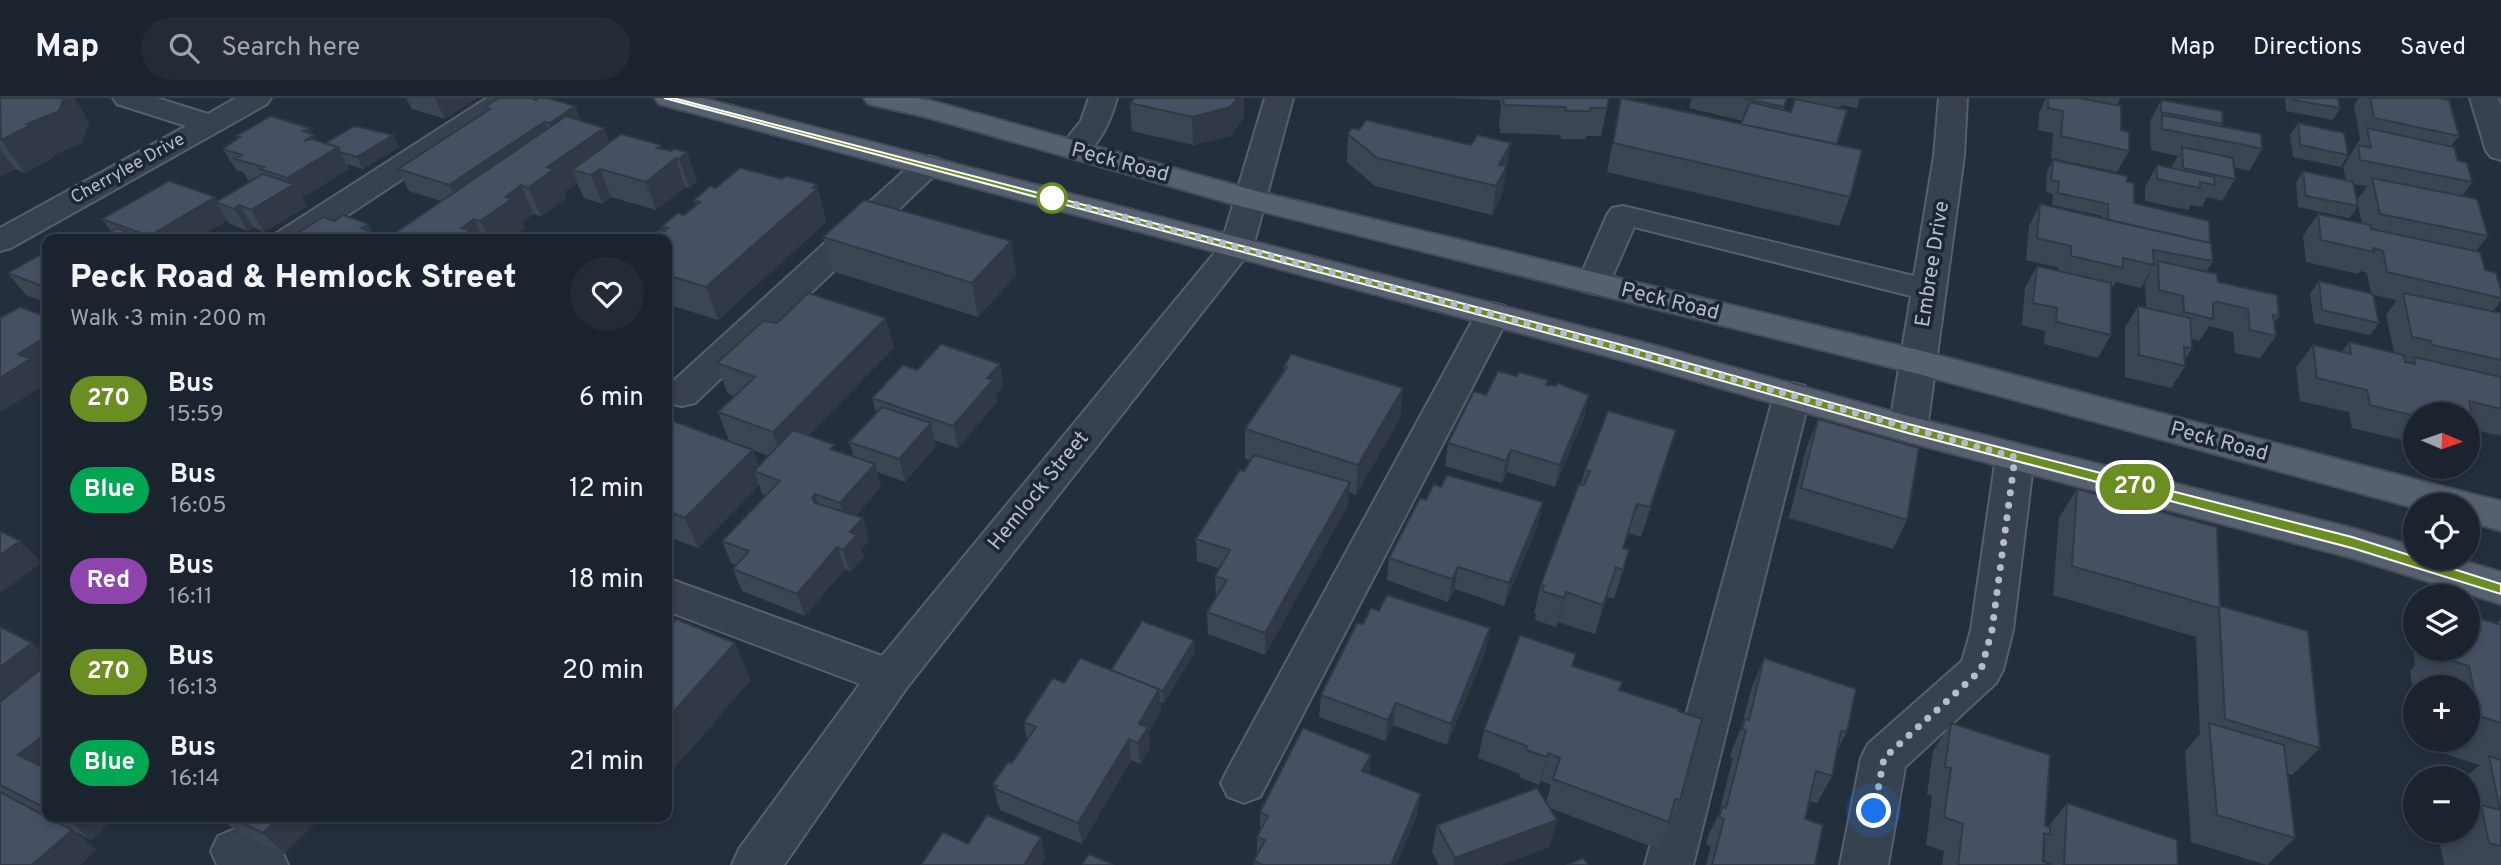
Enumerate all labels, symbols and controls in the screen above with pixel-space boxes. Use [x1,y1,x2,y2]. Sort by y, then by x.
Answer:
search box [141,17,631,80]
text: Map [35,27,99,69]
icon: search [165,29,203,67]
text: Search here [221,32,360,65]
text: Map [2170,33,2215,63]
text: Directions [2253,33,2362,63]
text: Saved [2400,33,2466,63]
street label: Cherrylee Drive [67,128,189,210]
street label: Peck Road [1068,137,1172,189]
unlabelled marker [1037,183,1067,213]
street label: Embree Drive [1910,199,1956,329]
button: heart [570,257,644,331]
text: Peck Road & Hemlock Street [70,258,517,300]
street label: Peck Road [1618,277,1722,327]
text: Walk · 3 min · 200 m [70,305,267,334]
text: Bus [168,368,214,401]
text: 6 min [579,382,644,415]
text: 270 [87,384,130,414]
text: 15:59 [168,401,224,430]
north arrow [2403,402,2480,480]
map controls [2403,402,2480,843]
street label: Peck Road [2167,416,2271,468]
street label: Hemlock Street [983,426,1095,556]
text: Bus [170,459,216,492]
line badge: 270 [2095,464,2175,510]
text: 270 [2113,472,2157,502]
text: 12 min [569,473,644,506]
text: Blue [84,475,135,505]
text: 16:05 [170,492,226,521]
button: locate [2403,493,2480,570]
text: Bus [168,550,214,583]
text: 18 min [569,564,644,597]
text: Red [87,566,130,596]
text: 16:11 [168,583,213,612]
button: layers [2403,584,2480,661]
text: Bus [168,641,214,674]
text: 20 min [562,655,644,688]
text: 270 [87,657,130,687]
text: 16:13 [168,674,218,703]
button: + [2403,675,2480,752]
text: Bus [170,732,216,765]
text: 21 min [569,746,644,779]
text: Blue [84,748,135,778]
text: 16:14 [170,765,220,794]
button: − [2403,766,2480,843]
your location [1856,793,1891,828]

